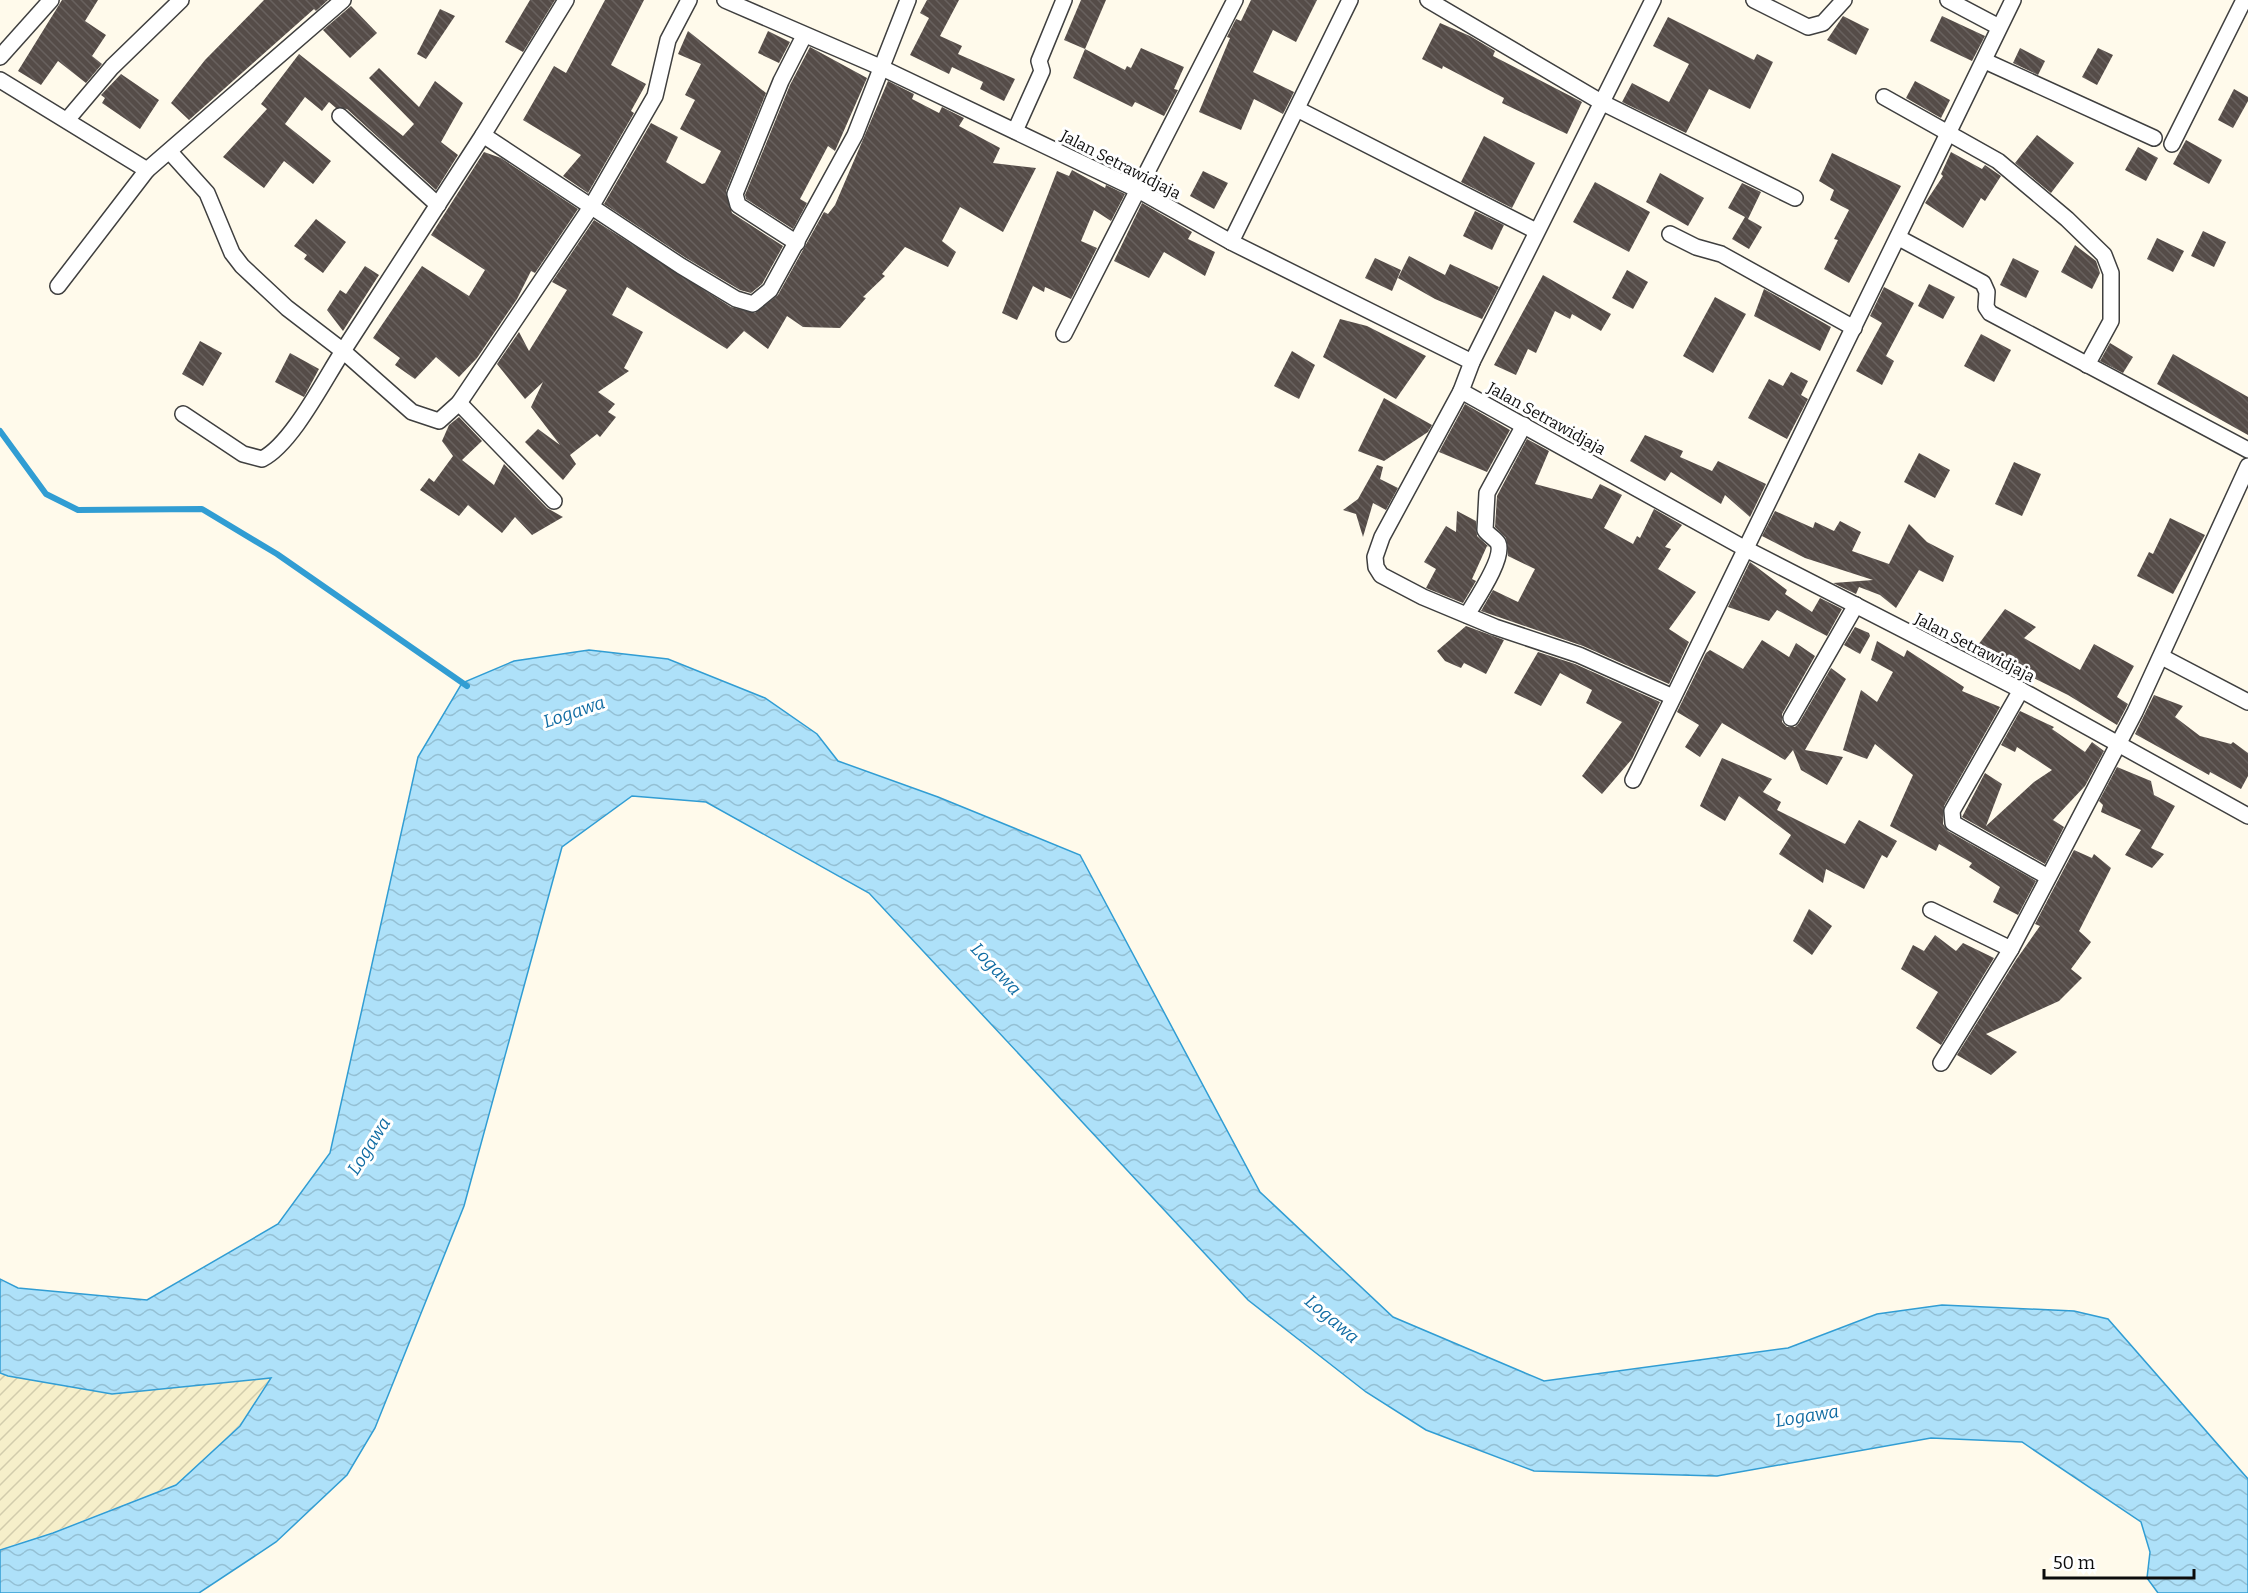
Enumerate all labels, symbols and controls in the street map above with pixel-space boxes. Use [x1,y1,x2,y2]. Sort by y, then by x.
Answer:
street label: Jalan Setrawidjaja [1057,126,1184,203]
street label: Jalan Setrawidjaja [1483,378,1609,459]
street label: Jalan Setrawidjaja [1911,609,2038,686]
water label: Logawa [540,691,608,733]
water label: Logawa [966,938,1026,1000]
water label: Logawa [343,1113,395,1179]
water label: Logawa [1300,1290,1364,1348]
water label: Logawa [1774,1400,1840,1432]
scale bar [2044,1542,2194,1580]
text: 50 m [2053,1552,2095,1574]

